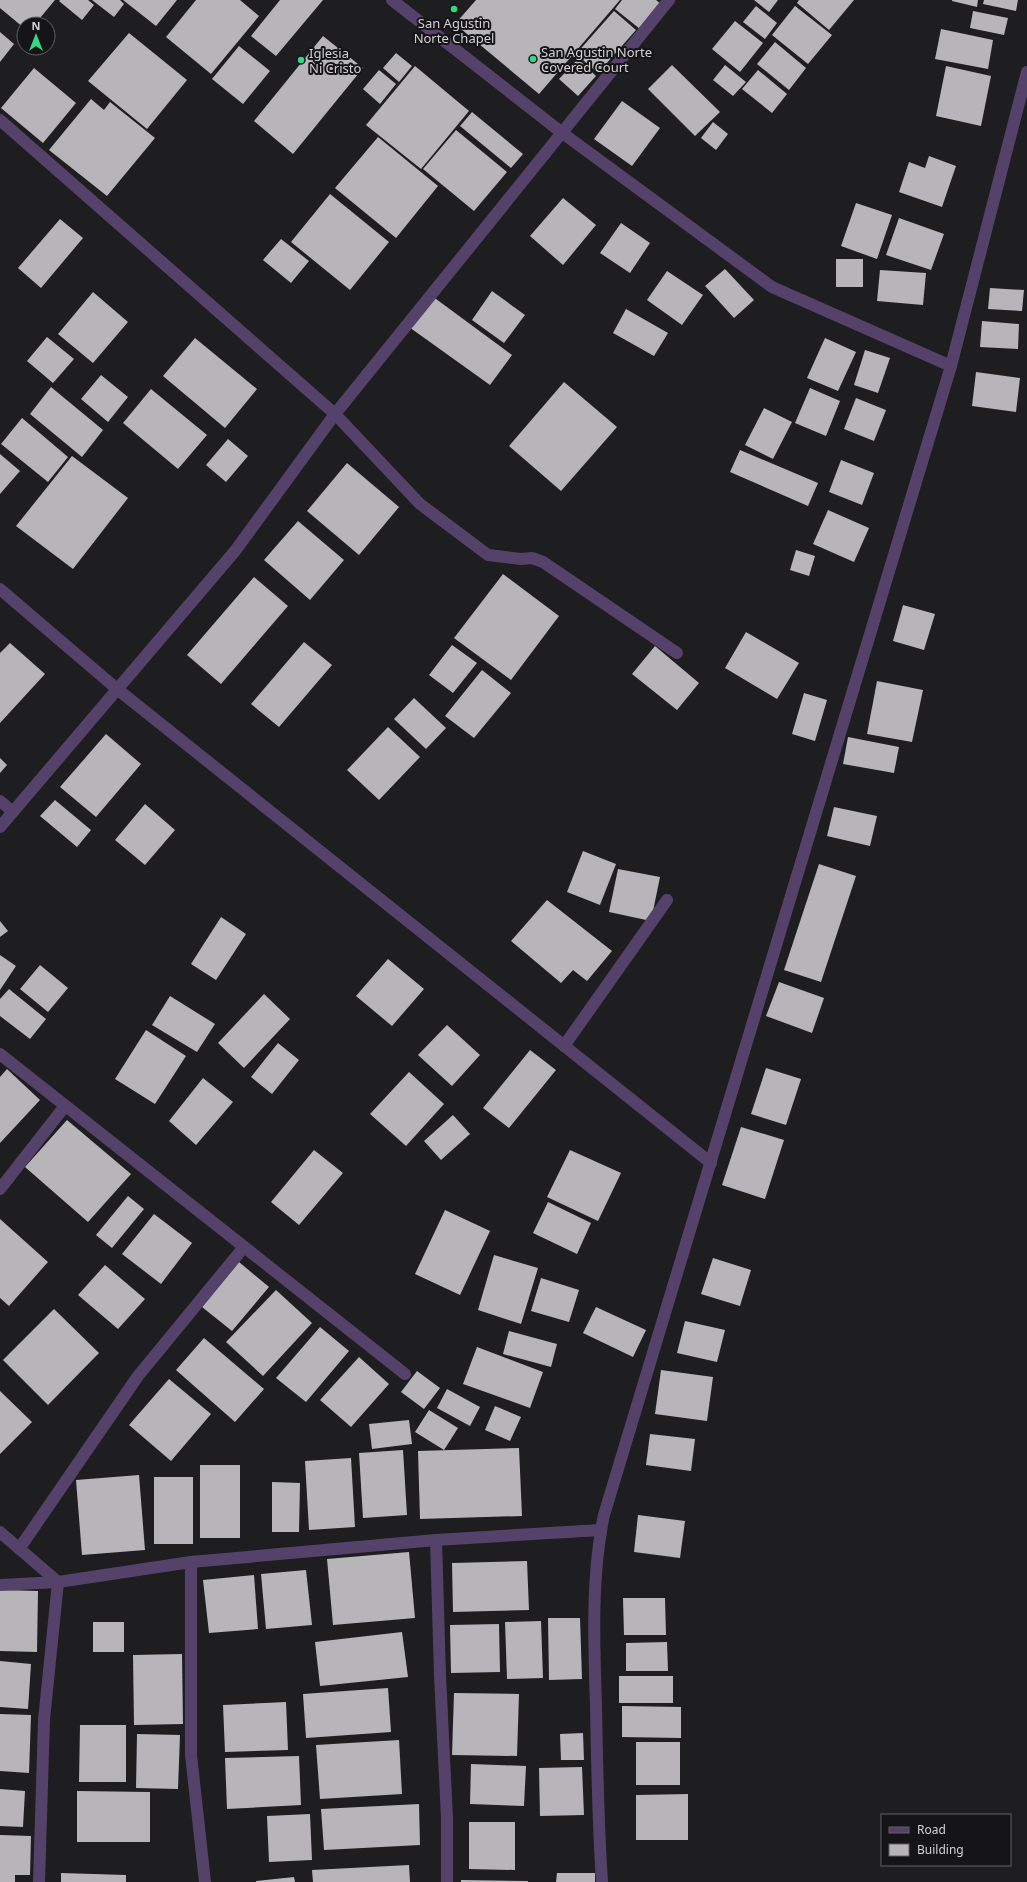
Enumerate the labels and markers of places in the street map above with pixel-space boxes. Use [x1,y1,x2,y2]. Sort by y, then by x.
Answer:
marker: San Agustin Norte Chapel [449,4,459,14]
place label: San Agustin Norte Chapel [414,14,494,47]
place label: San Agustin Norte Covered Court [541,43,652,76]
place label: Iglesia Ni Cristo [309,44,361,77]
marker: San Agustin Norte Covered Court [528,54,538,64]
marker: Iglesia Ni Cristo [296,55,306,65]

